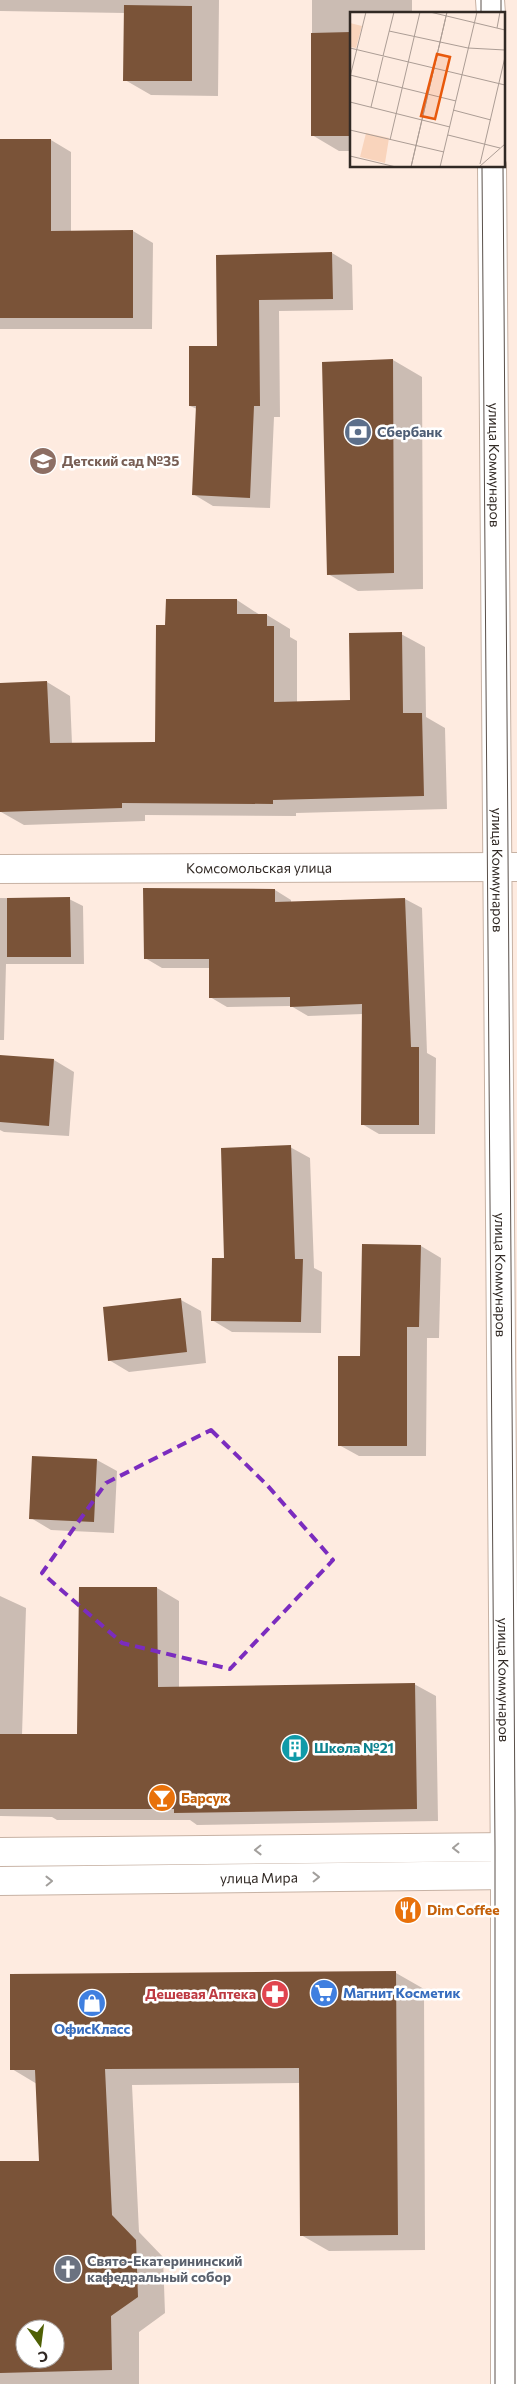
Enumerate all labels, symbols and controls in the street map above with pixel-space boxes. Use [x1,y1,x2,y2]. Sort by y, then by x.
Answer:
inset map [350,12,504,168]
street label: улица Коммунаров [486,403,504,527]
bank icon: Сбербанк [343,417,373,447]
place label: Сбербанк [377,423,442,440]
school or university icon: Детский сад №35 [28,446,58,476]
place label: Детский сад №35 [62,452,179,469]
street label: улица Коммунаров [489,808,507,932]
street label: Комсомольская улица [186,859,332,876]
street label: улица Коммунаров [492,1213,510,1337]
street label: улица Коммунаров [495,1618,513,1742]
building icon: Школа №21 [280,1733,310,1763]
place label: Школа №21 [314,1739,394,1756]
bar icon: Барсук [147,1783,177,1813]
place label: Барсук [181,1789,228,1806]
one-way arrow [452,1842,460,1853]
one-way arrow [254,1844,262,1855]
street label: улица Мира [220,1869,298,1886]
one-way arrow [312,1872,320,1882]
one-way arrow [45,1876,53,1886]
restaurant icon: Dim Coffee [393,1895,423,1925]
place label: Dim Coffee [427,1901,500,1918]
supermarket icon: Магнит Косметик [309,1978,339,2008]
pharmacy icon: Дешевая Аптека [260,1979,290,2009]
place label: Магнит Косметик [343,1984,460,2001]
place label: Дешевая Аптека [145,1985,256,2002]
shop icon: ОфисКласс [77,1988,107,2018]
place label: ОфисКласс [54,2020,131,2037]
place label: Свято-Екатерининский кафедральный собор [87,2252,243,2285]
church icon: Свято-Екатерининский кафедральный собор [53,2254,83,2284]
north arrow [15,2319,65,2369]
text: С [37,2348,50,2367]

